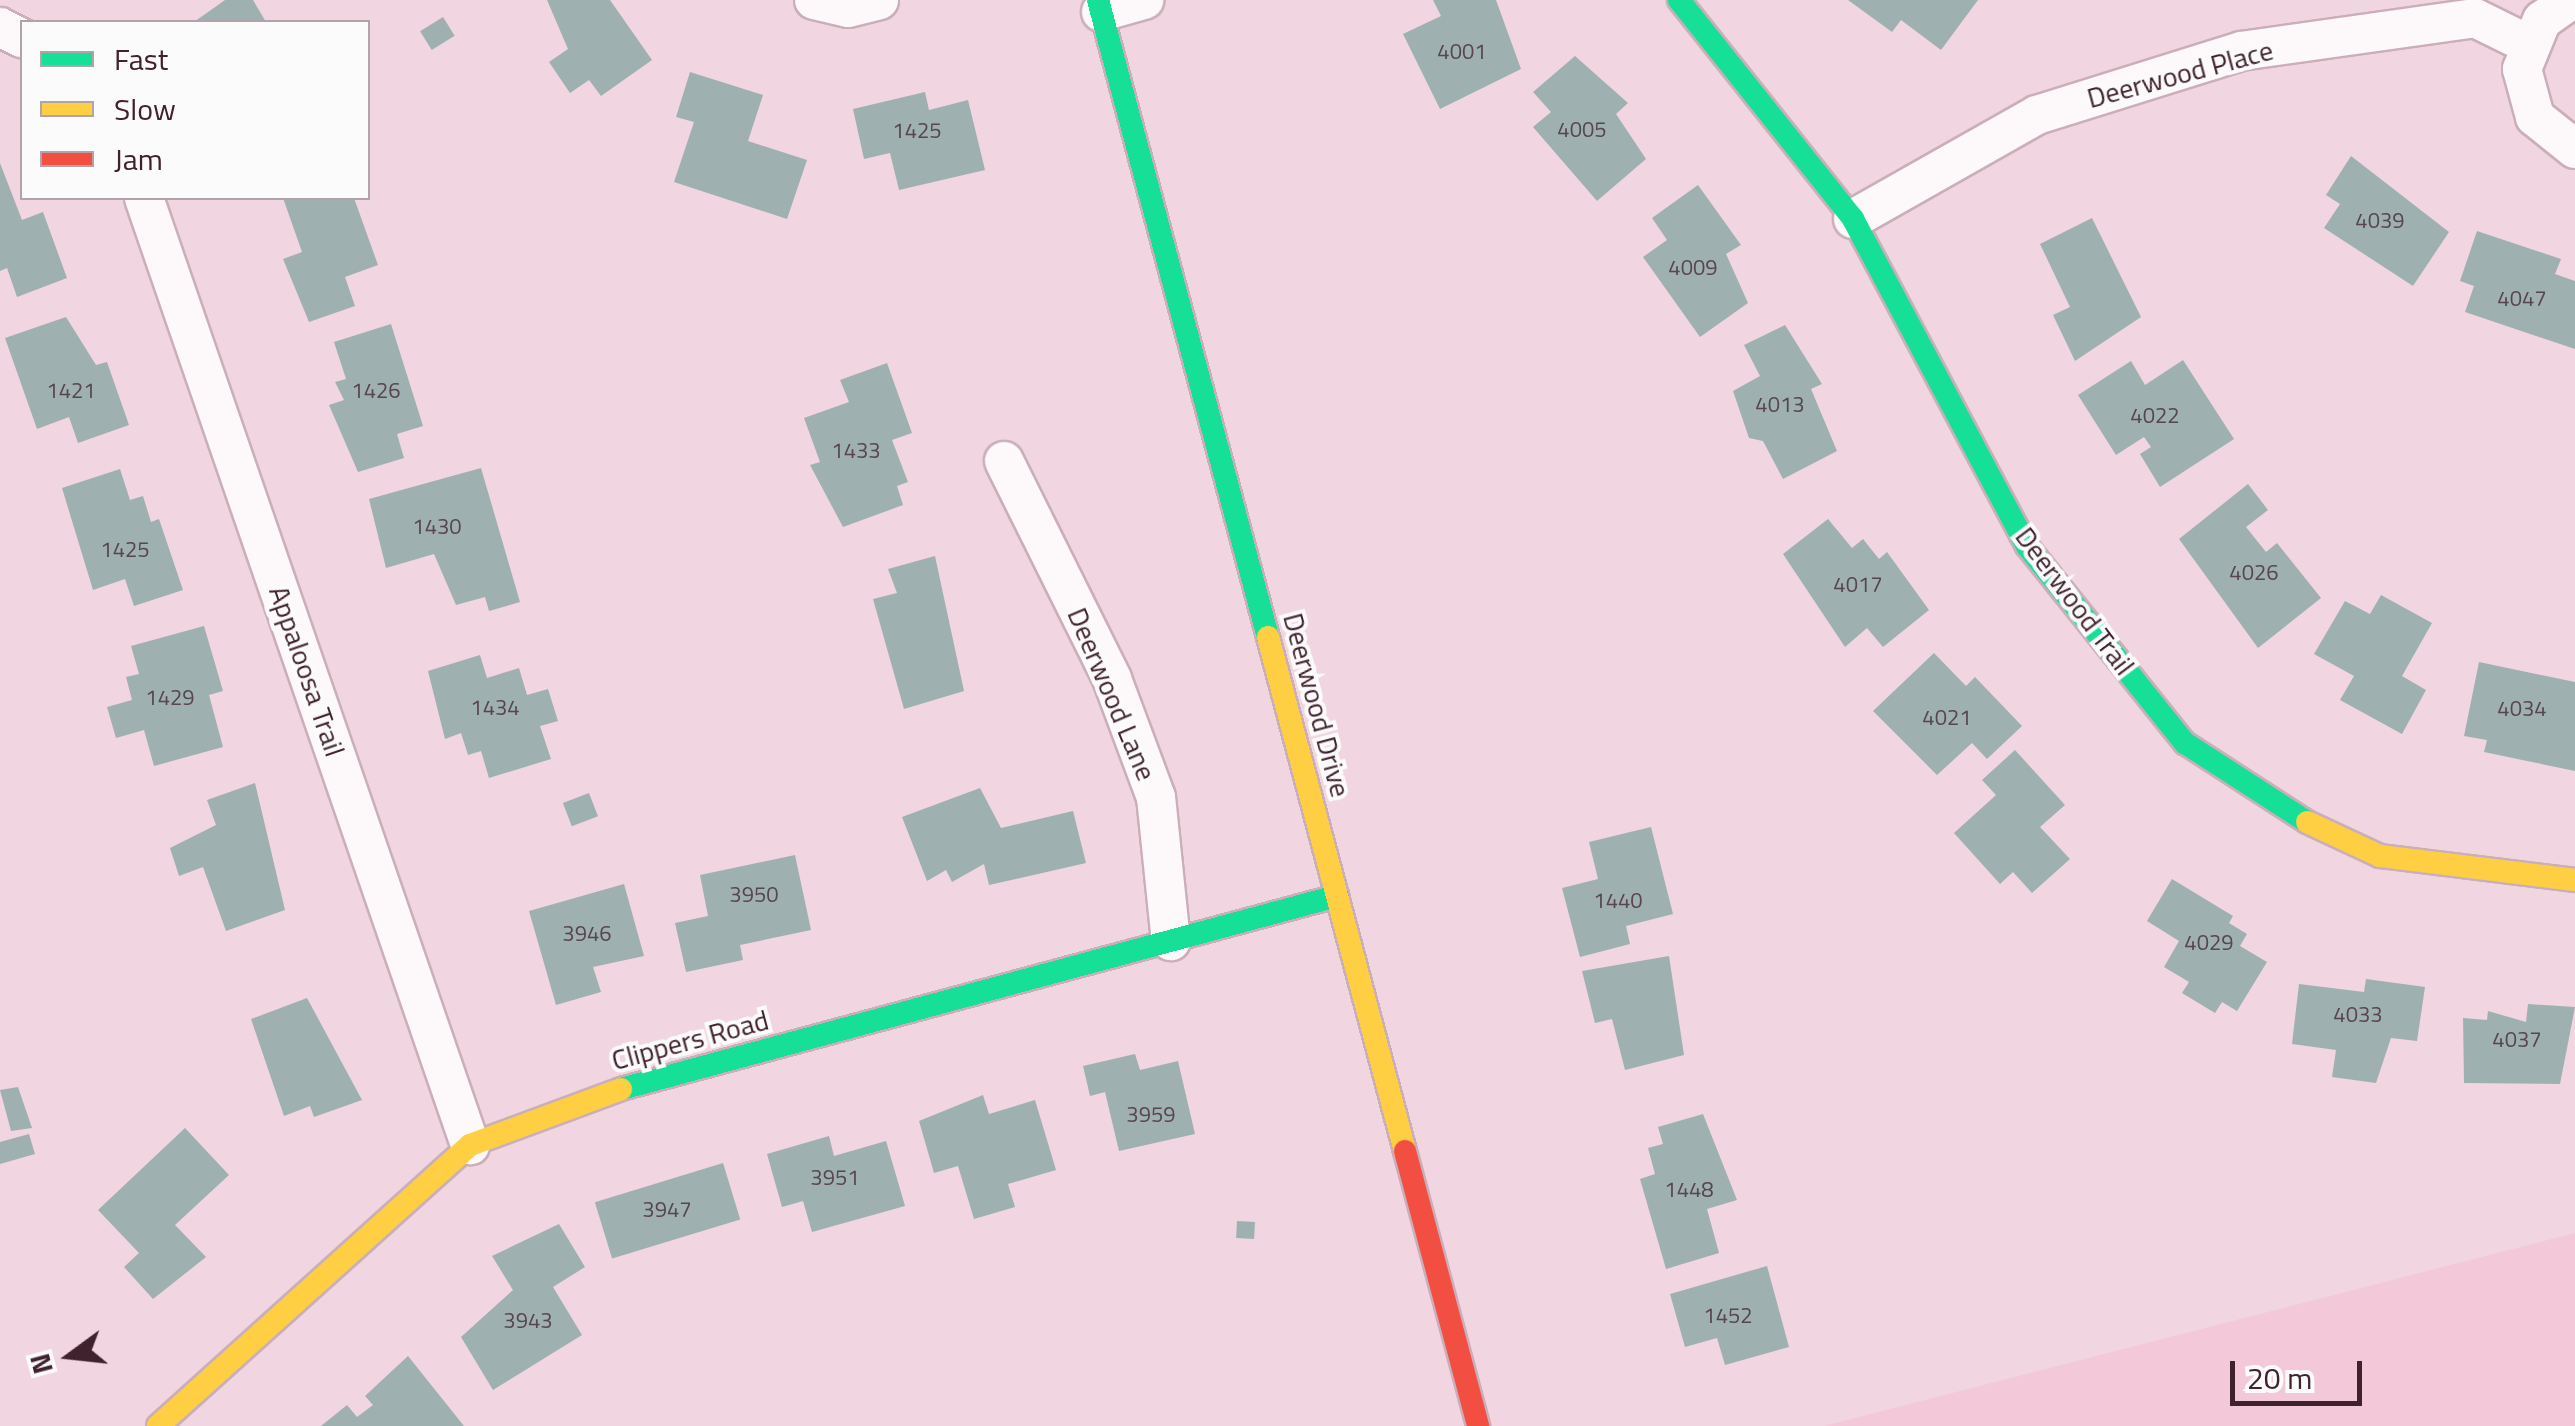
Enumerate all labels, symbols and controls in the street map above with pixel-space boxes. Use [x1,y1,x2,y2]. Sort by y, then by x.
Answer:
legend [20,20,370,200]
street label: Deerwood Place [2083,33,2277,115]
text: Fast [114,36,168,82]
house number: 4001 [1437,39,1487,65]
text: Slow [114,86,176,132]
house number: 4005 [1557,117,1607,143]
house number: 1425 [892,118,942,144]
text: Jam [114,136,163,182]
house number: 4039 [2355,208,2405,234]
house number: 4009 [1668,255,1718,281]
house number: 4047 [2497,286,2547,312]
house number: 1421 [46,378,96,404]
house number: 1426 [351,378,401,404]
house number: 4013 [1755,392,1805,418]
house number: 4022 [2130,403,2180,429]
house number: 1433 [831,438,881,464]
house number: 1430 [412,514,462,540]
street label: Deerwood Trail [2009,520,2141,682]
house number: 1425 [100,537,150,563]
house number: 4026 [2229,560,2279,586]
house number: 4017 [1833,572,1883,598]
street label: Appaloosa Trail [262,581,352,761]
street label: Deerwood Lane [1061,603,1163,785]
street label: Deerwood Drive [1276,609,1358,801]
house number: 1429 [145,685,195,711]
house number: 1434 [470,695,520,721]
house number: 4034 [2497,696,2547,722]
house number: 4021 [1922,705,1972,731]
house number: 3950 [729,882,779,908]
house number: 1440 [1593,888,1643,914]
house number: 3946 [562,921,612,947]
house number: 4029 [2184,930,2234,956]
house number: 4033 [2333,1002,2383,1028]
street label: Clippers Road [608,1003,772,1077]
house number: 4037 [2492,1027,2542,1053]
house number: 3959 [1126,1102,1176,1128]
house number: 3951 [810,1165,860,1191]
house number: 1448 [1664,1177,1714,1203]
house number: 3947 [642,1197,692,1223]
house number: 1452 [1703,1303,1753,1329]
north arrow [20,1306,120,1406]
house number: 3943 [503,1308,553,1334]
scale bar [2235,1341,2368,1403]
text: N [17,1349,64,1379]
text: 20 m [2247,1355,2312,1401]

